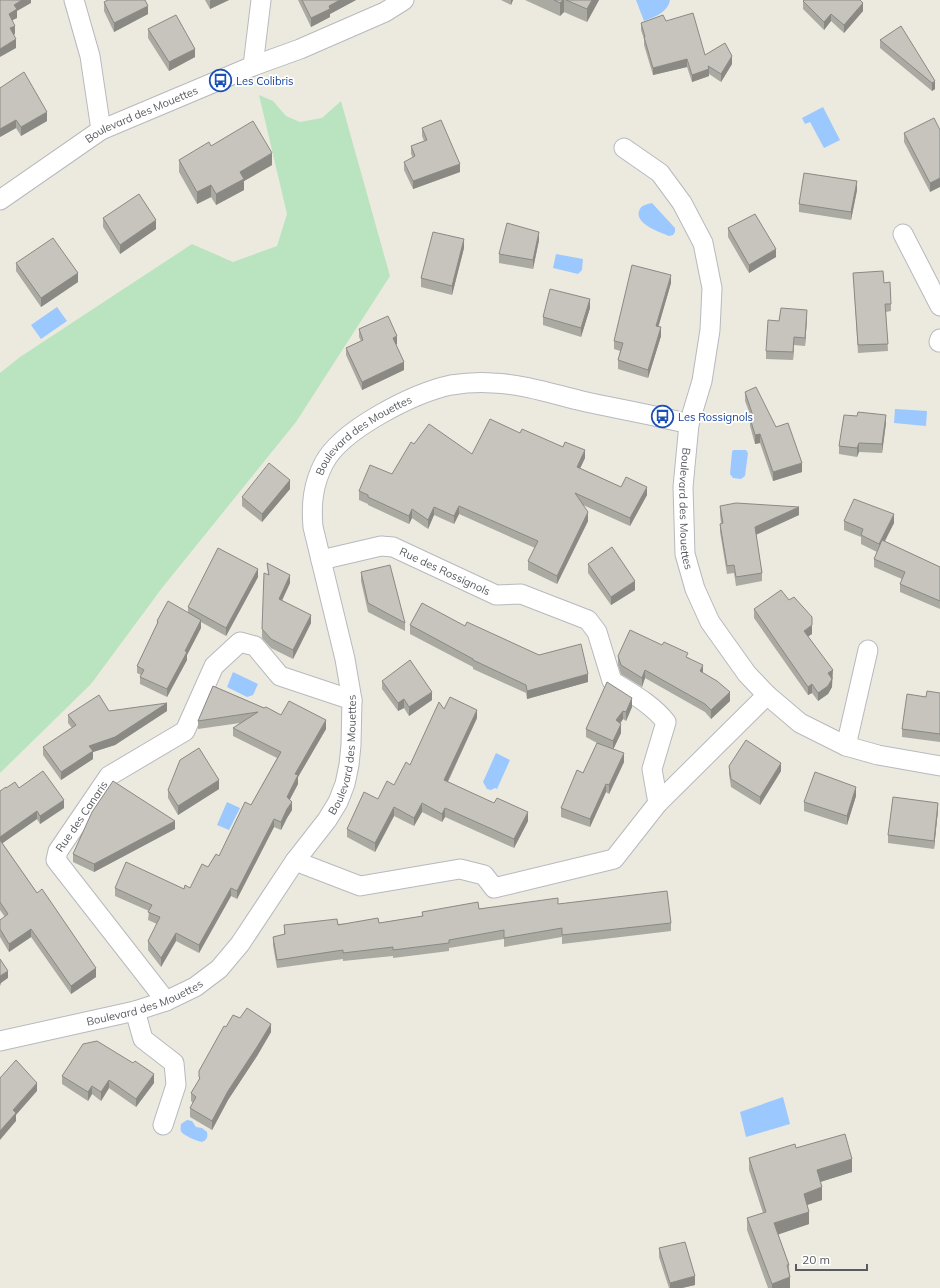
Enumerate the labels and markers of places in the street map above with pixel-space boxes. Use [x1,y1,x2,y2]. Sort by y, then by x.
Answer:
bus stop icon: Les Colibris [207,68,233,94]
place label: Les Colibris [236,74,294,88]
bus stop icon: Les Rossignols [649,404,675,430]
place label: Les Rossignols [678,410,753,424]

